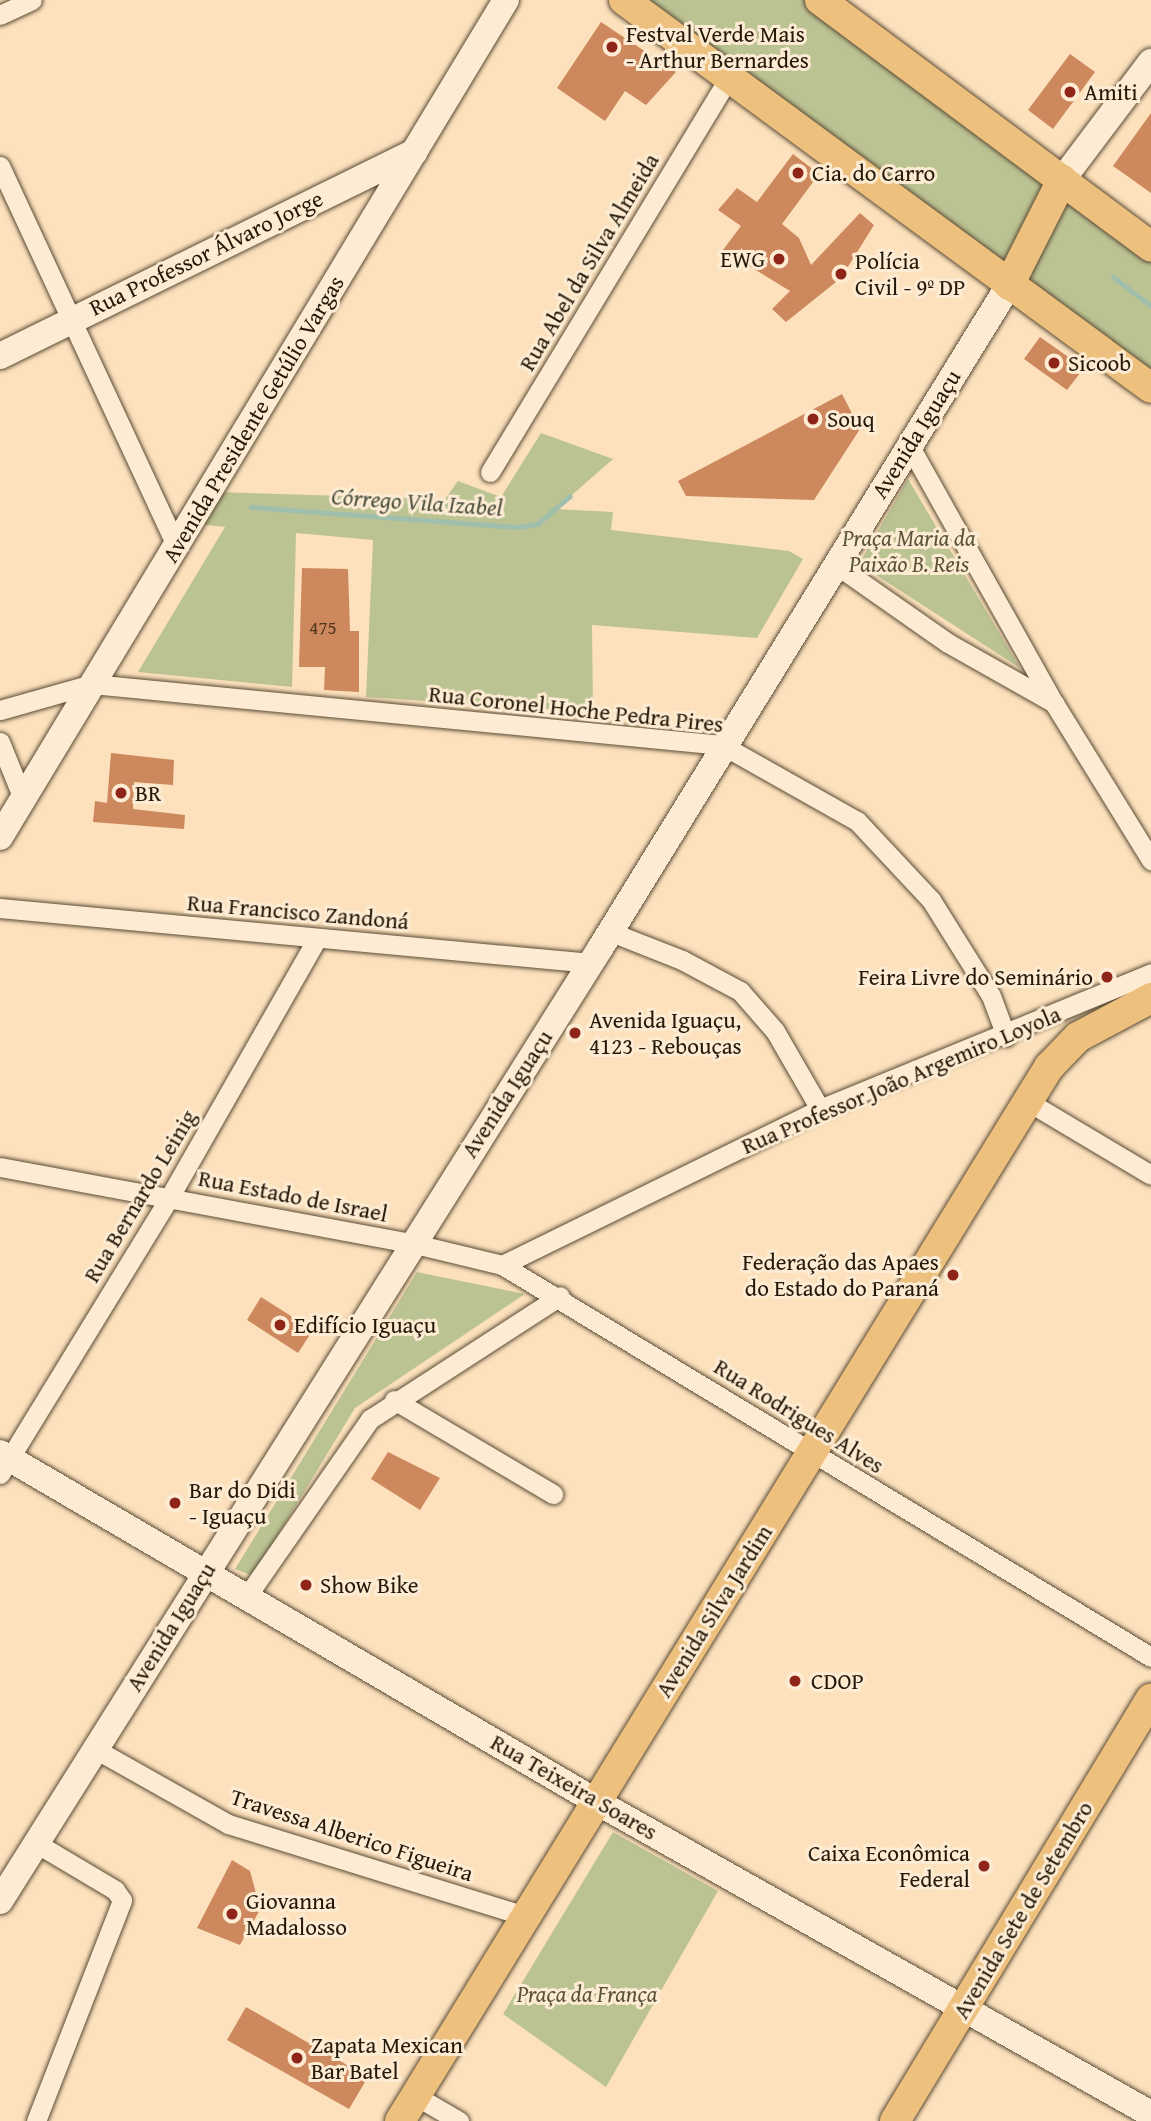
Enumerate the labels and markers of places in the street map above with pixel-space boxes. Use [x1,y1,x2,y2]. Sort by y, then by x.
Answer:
place label: Festval Verde Mais - Arthur Bernardes [626,20,809,74]
marker: Festval Verde Mais - Arthur Bernardes [604,39,620,55]
place label: Amiti [1084,78,1138,106]
marker: Amiti [1062,84,1078,100]
place label: Cia. do Carro [812,159,935,187]
marker: Cia. do Carro [790,165,806,181]
place label: EWG [720,245,765,273]
place label: Polícia Civil - 9º DP [855,247,965,301]
marker: EWG [771,251,787,267]
marker: Polícia Civil - 9º DP [833,266,849,282]
place label: Sicoob [1068,349,1131,377]
marker: Sicoob [1046,355,1062,371]
place label: Souq [827,405,875,433]
marker: Souq [805,411,821,427]
place label: BR [135,779,161,807]
marker: BR [113,785,129,801]
place label: Feira Livre do Seminário [858,963,1093,991]
marker: Feira Livre do Seminário [1099,969,1115,985]
place label: Avenida Iguaçu, 4123 - Rebouças [589,1006,742,1060]
marker: Avenida Iguaçu, 4123 - Rebouças [567,1025,583,1041]
place label: Federação das Apaes do Estado do Paraná [742,1248,939,1302]
marker: Federação das Apaes do Estado do Paraná [945,1267,961,1283]
place label: Edifício Iguaçu [294,1311,436,1339]
marker: Edifício Iguaçu [272,1317,288,1333]
place label: Bar do Didi - Iguaçu [189,1476,296,1530]
marker: Bar do Didi - Iguaçu [167,1495,183,1511]
place label: Show Bike [320,1571,418,1599]
marker: Show Bike [298,1577,314,1593]
place label: CDOP [811,1667,864,1695]
marker: CDOP [785,1671,805,1691]
place label: Caixa Econômica Federal [808,1839,970,1893]
marker: Caixa Econômica Federal [976,1858,992,1874]
place label: Giovanna Madalosso [246,1887,347,1941]
marker: Giovanna Madalosso [224,1906,240,1922]
place label: Zapata Mexican Bar Batel [311,2031,463,2085]
marker: Zapata Mexican Bar Batel [289,2050,305,2066]

